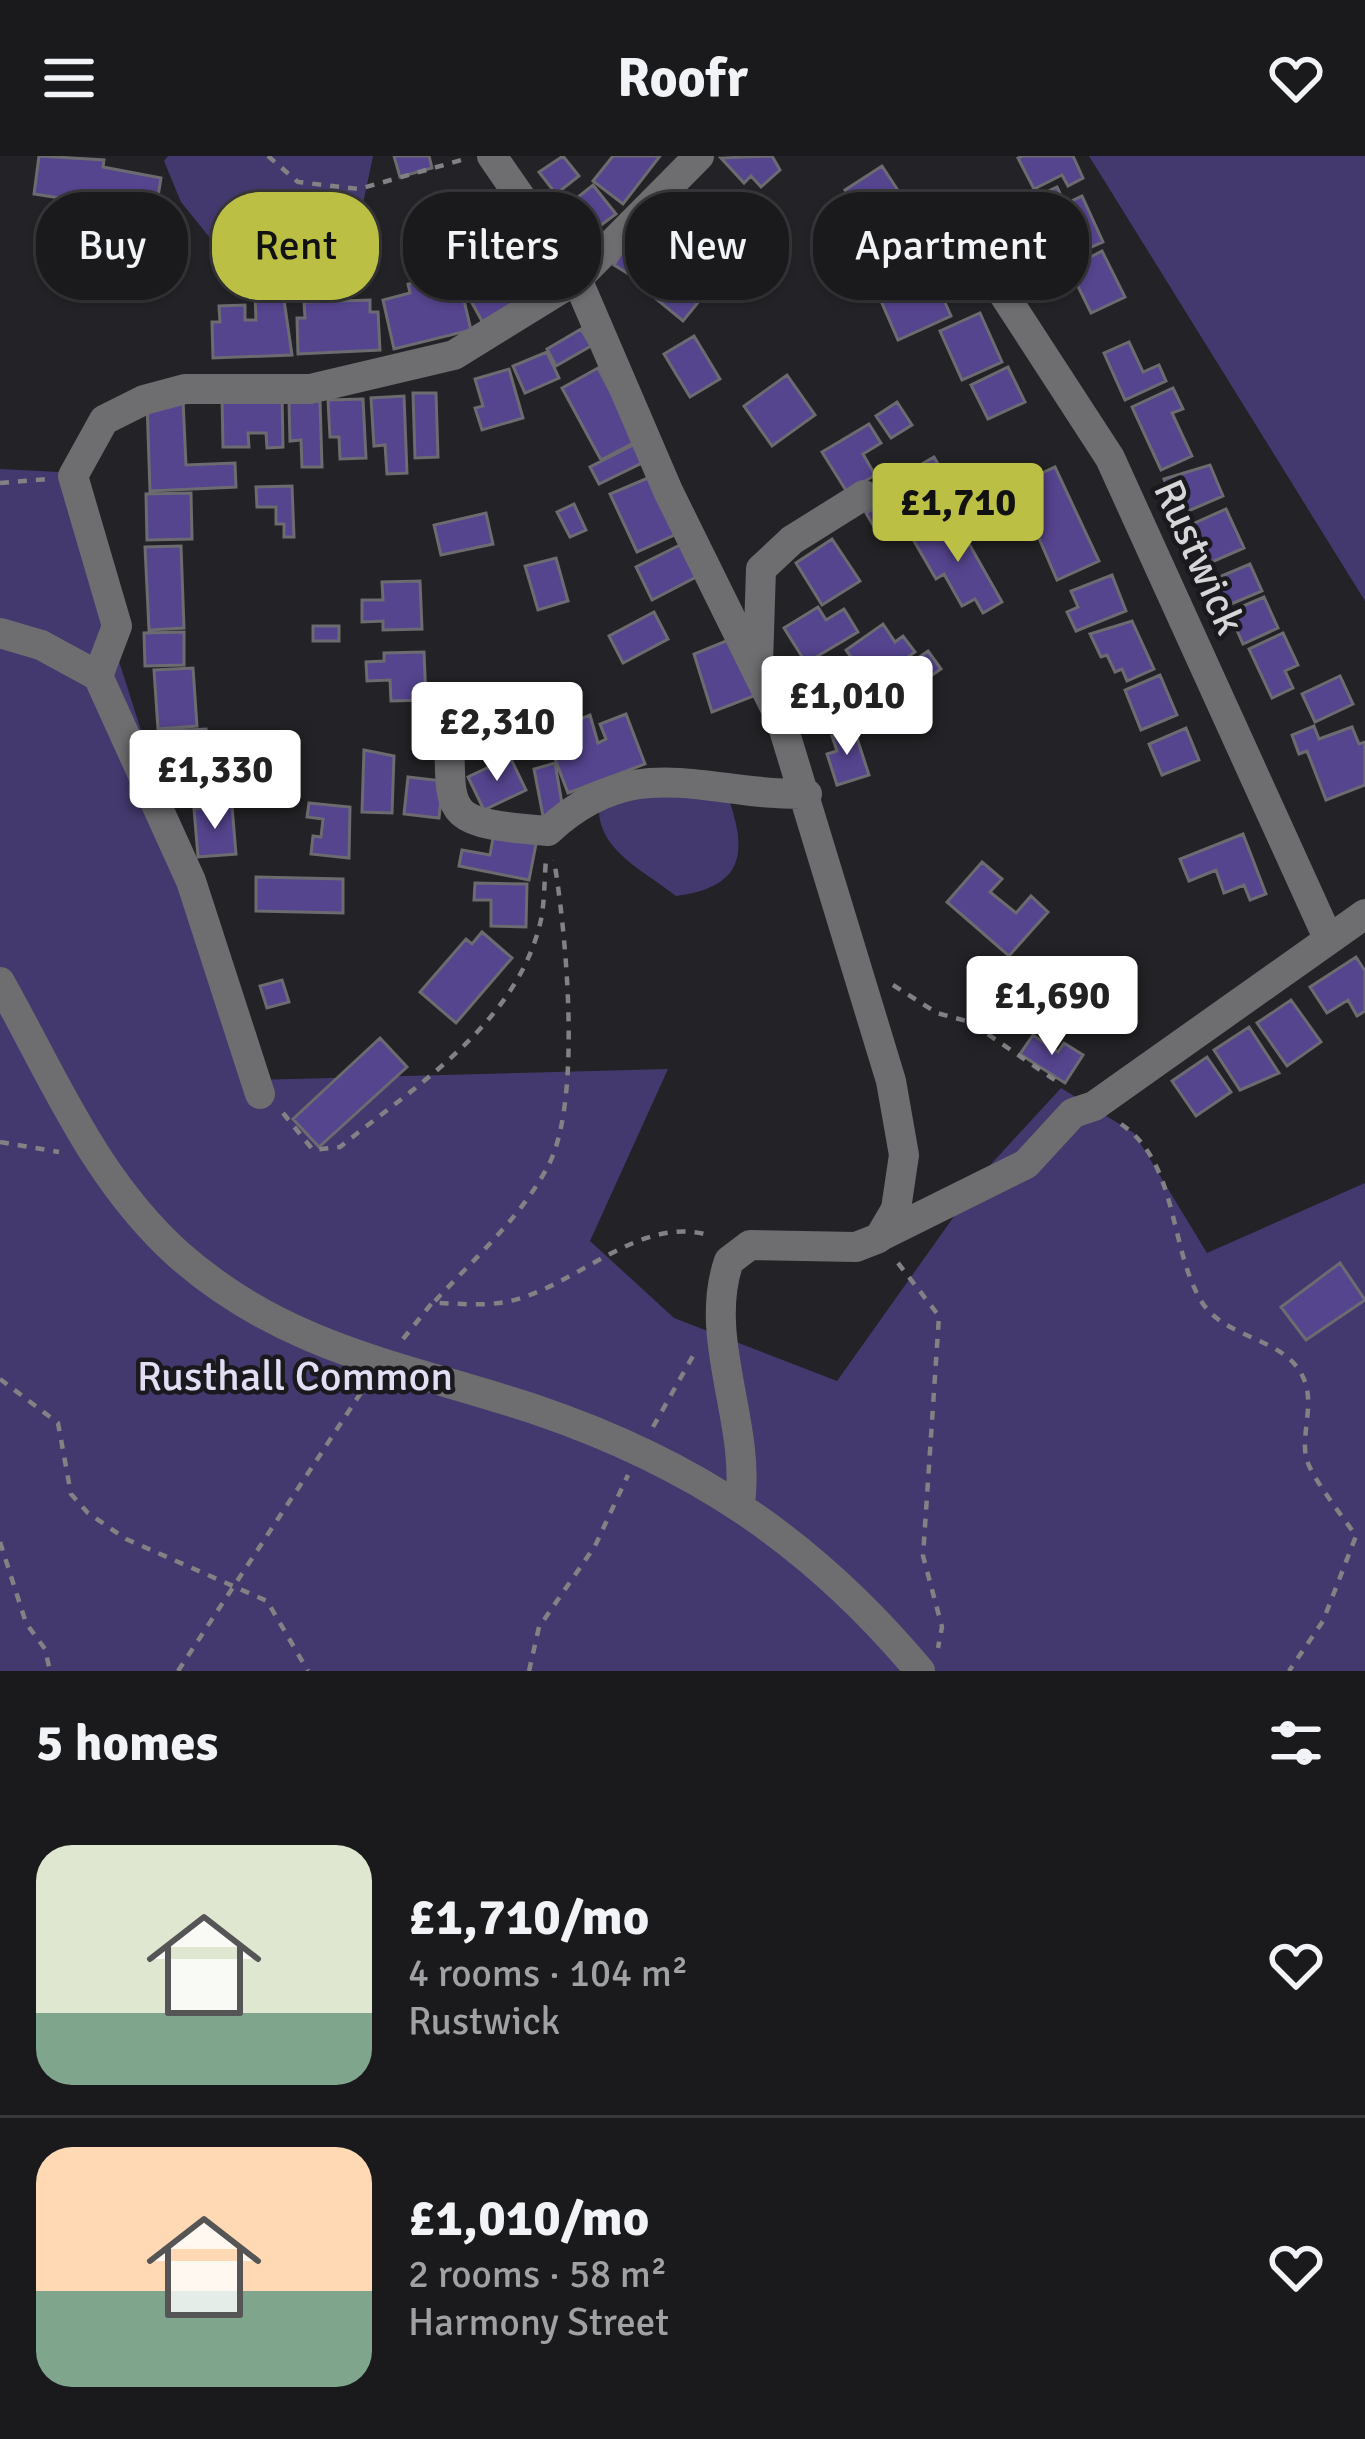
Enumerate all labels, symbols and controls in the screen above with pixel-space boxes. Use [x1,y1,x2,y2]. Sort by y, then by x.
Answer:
icon: menu [36,45,102,111]
text: Roofr [617,45,748,112]
icon: heart [1263,45,1329,111]
chip: Buy [36,192,188,300]
chip: Rent [212,192,379,300]
chip: Filters [403,192,601,300]
chip: New [625,192,789,300]
chip: Apartment [813,192,1089,300]
pin: £1,710 [860,463,1056,565]
street label: Rustwick [1142,472,1256,642]
text: £1,710 [900,478,1016,526]
pin: £1,010 [749,656,945,758]
text: £1,010 [789,671,905,719]
pin: £2,310 [399,682,595,784]
text: £2,310 [439,697,555,745]
pin: £1,330 [117,730,313,832]
text: £1,330 [157,745,273,793]
pin: £1,690 [954,956,1150,1058]
text: £1,690 [994,971,1110,1019]
park label: Rusthall Common [137,1351,453,1402]
icon: filters [1263,1710,1329,1776]
text: 5 homes [36,1712,218,1775]
text: £1,710/mo [408,1886,649,1949]
icon: home [132,1893,276,2037]
icon: heart [1263,1932,1329,1998]
text: 4 rooms · 104 m² [408,1949,688,1997]
text: Rustwick [408,1997,560,2045]
text: £1,010/mo [408,2187,649,2250]
icon: home [132,2195,276,2339]
icon: heart [1263,2234,1329,2300]
text: 2 rooms · 58 m² [408,2250,667,2298]
text: Harmony Street [408,2298,669,2346]

